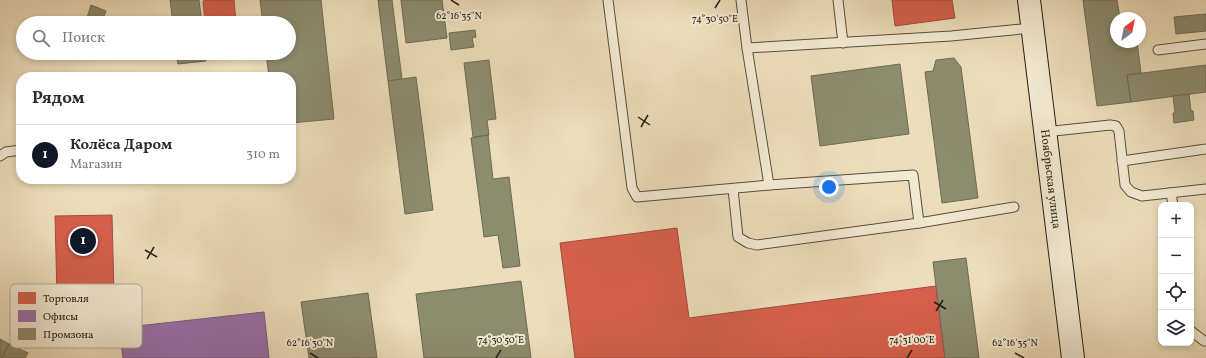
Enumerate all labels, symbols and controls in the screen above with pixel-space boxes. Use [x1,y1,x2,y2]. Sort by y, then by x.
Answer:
text: 62°16'35"N [436,9,482,23]
text: 74°30'50"E [692,12,738,26]
north arrow [1110,12,1146,48]
search box [16,16,296,60]
icon: search [30,27,52,49]
text: Поиск [62,28,105,49]
text: Рядом [32,87,85,110]
street label: Ноябрьская улица [1036,128,1064,230]
text: Колёса Даром [70,135,172,156]
text: 1 [42,146,48,164]
text: 310 m [246,146,280,164]
text: Магазин [70,156,122,174]
your location [819,177,839,197]
map controls [1158,202,1194,346]
button: + [1158,202,1194,238]
pin: 1 [70,226,96,256]
button: − [1158,238,1194,274]
button: locate [1158,274,1194,310]
legend [10,284,142,348]
text: Торговля [43,292,89,307]
text: Офисы [43,310,78,325]
button: layers [1158,310,1194,346]
text: Промзона [43,328,94,343]
text: 74°30'50"E [478,333,524,347]
text: 74°31'00"E [889,333,935,347]
text: 62°16'30"N [287,336,334,350]
text: 62°16'35"N [992,336,1038,350]

